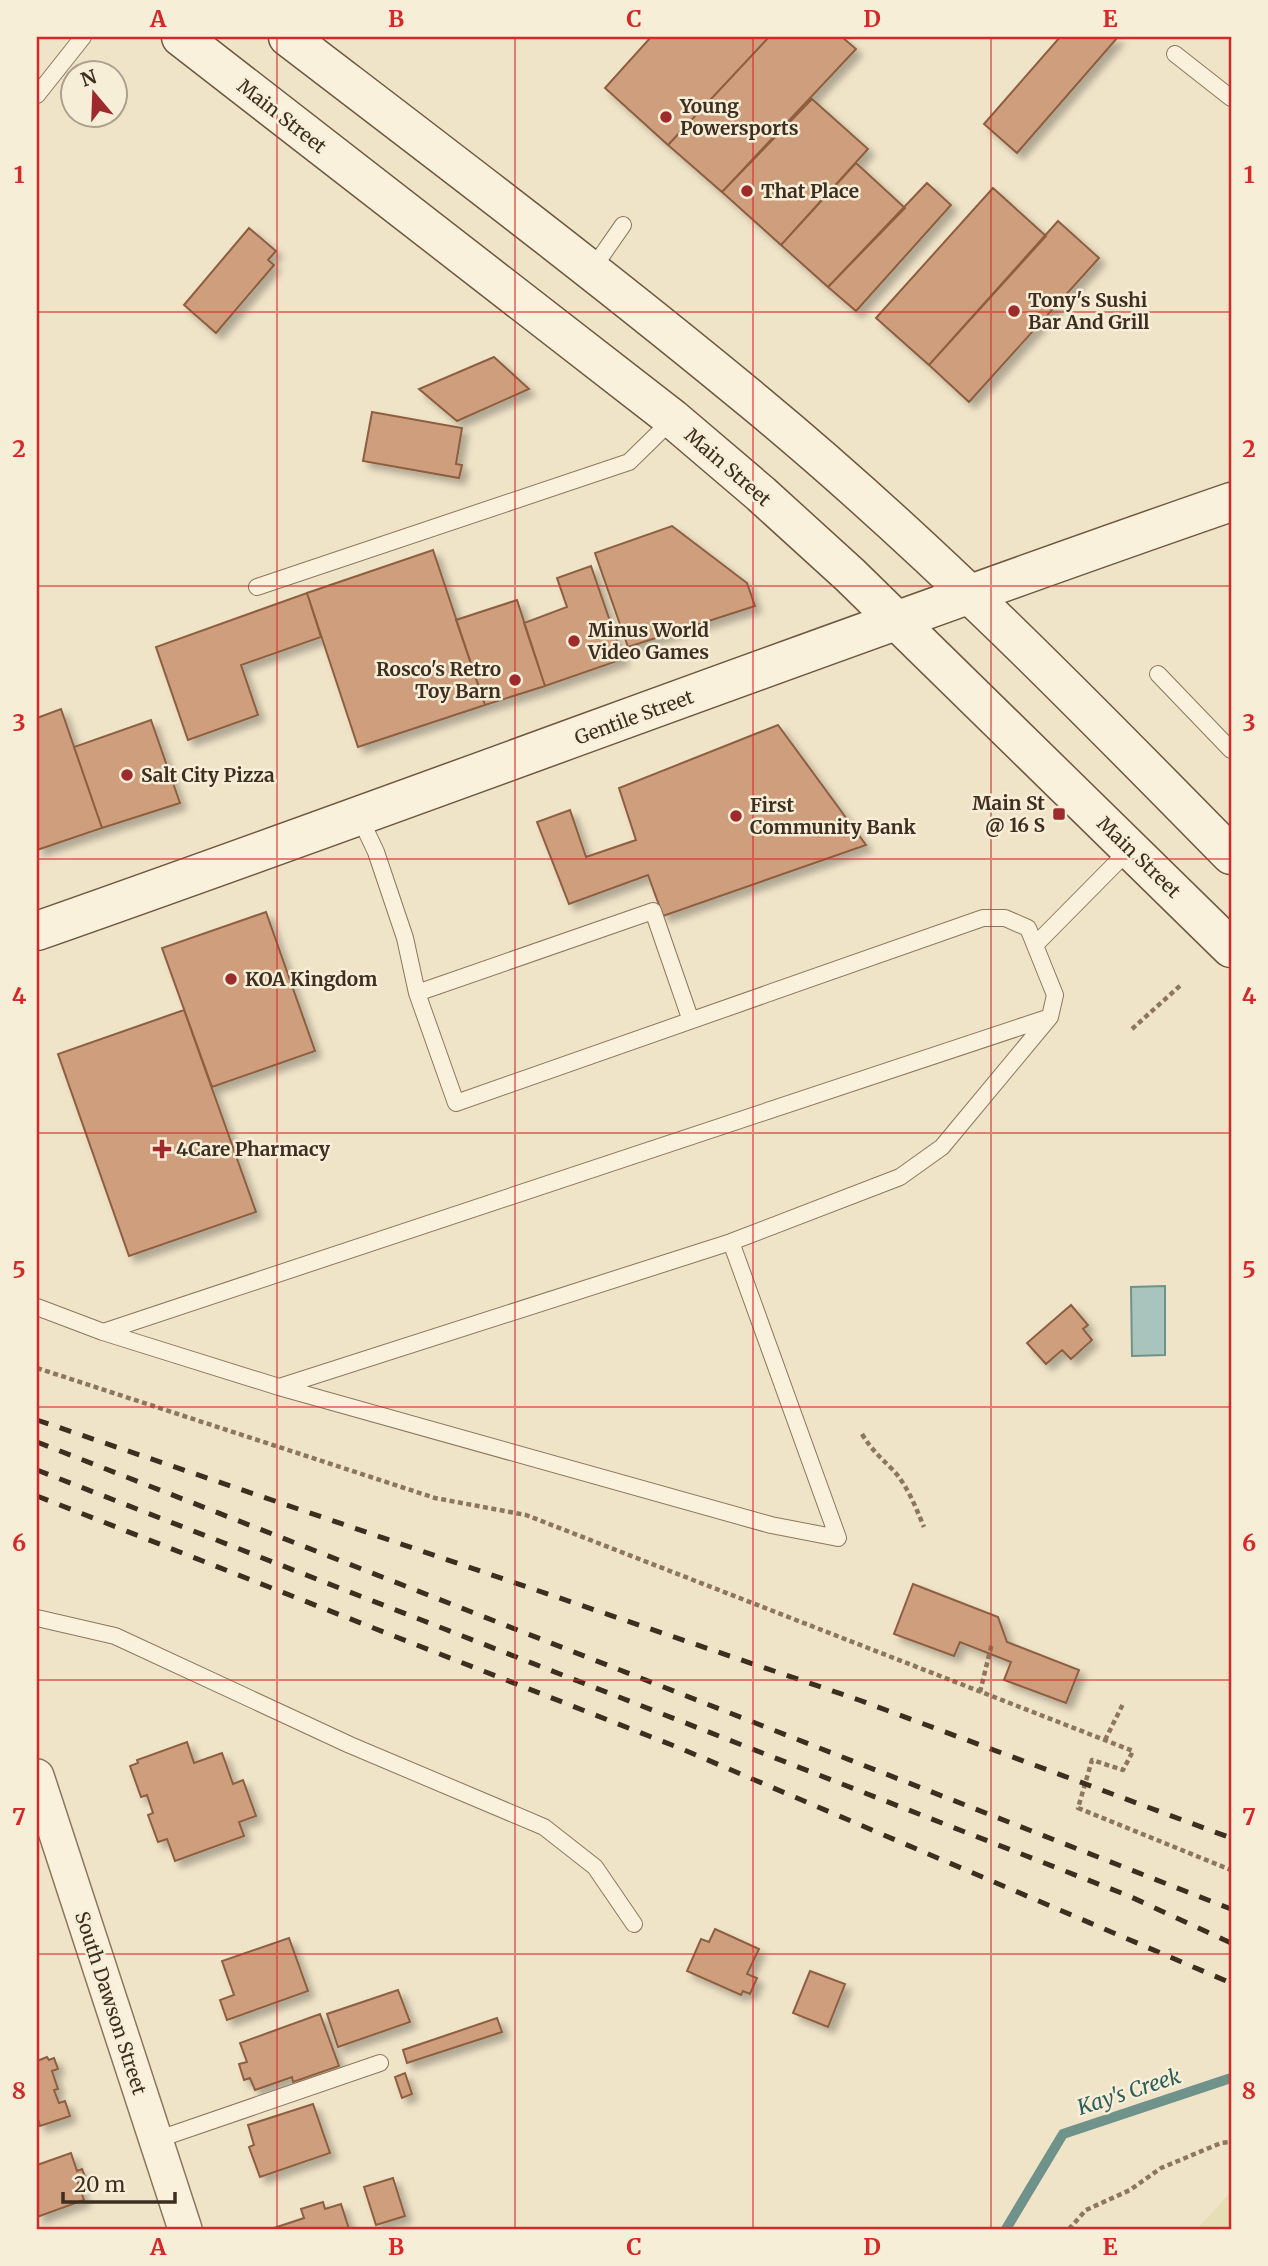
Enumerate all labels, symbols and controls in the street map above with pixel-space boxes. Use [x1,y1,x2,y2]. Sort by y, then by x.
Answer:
text: A [149,4,167,33]
text: B [388,4,404,33]
text: C [626,4,642,33]
text: D [863,4,881,33]
text: E [1102,4,1118,33]
north arrow [60,60,130,130]
text: N [77,64,99,92]
street label: Main Street [233,74,332,159]
place label: Young Powersports [679,94,799,140]
marker: Young Powersports [658,109,674,125]
text: 1 [14,160,25,189]
text: 1 [1244,160,1255,189]
place label: That Place [761,179,859,203]
marker: That Place [739,183,755,199]
place label: Tony's Sushi Bar And Grill [1028,288,1150,334]
marker: Tony's Sushi Bar And Grill [1006,303,1022,319]
street label: Main Street [680,423,777,511]
text: 2 [12,434,26,463]
text: 2 [1242,434,1256,463]
place label: Minus World Video Games [587,618,709,664]
marker: Minus World Video Games [566,633,582,649]
place label: Rosco's Retro Toy Barn [376,657,501,703]
marker: Rosco's Retro Toy Barn [507,672,523,688]
street label: Gentile Street [571,684,697,750]
text: 3 [12,708,26,737]
text: 3 [1242,708,1256,737]
place label: Salt City Pizza [141,763,275,787]
marker: Salt City Pizza [119,767,135,783]
place label: Main St @ 16 S [972,791,1045,837]
place label: First Community Bank [750,793,916,839]
marker: Main St @ 16 S [1051,806,1067,822]
marker: First Community Bank [728,808,744,824]
street label: Main Street [1092,811,1186,903]
place label: KOA Kingdom [245,967,377,991]
marker: KOA Kingdom [223,971,239,987]
text: 4 [12,981,27,1010]
text: 4 [1242,981,1257,1010]
place label: 4Care Pharmacy [176,1137,331,1161]
marker: 4Care Pharmacy [154,1141,170,1157]
text: 5 [12,1255,26,1284]
text: 5 [1242,1255,1256,1284]
text: 6 [12,1528,26,1557]
text: 6 [1242,1528,1256,1557]
text: 7 [12,1802,26,1831]
text: 7 [1242,1802,1256,1831]
street label: South Dawson Street [70,1908,152,2098]
water label: Kay's Creek [1073,2062,1184,2121]
text: 8 [12,2076,26,2105]
text: 8 [1242,2076,1256,2105]
scale bar [63,2161,175,2205]
text: 20 m [74,2171,126,2198]
text: A [149,2232,167,2261]
text: B [388,2232,404,2261]
text: C [626,2232,642,2261]
text: D [863,2232,881,2261]
text: E [1102,2232,1118,2261]

